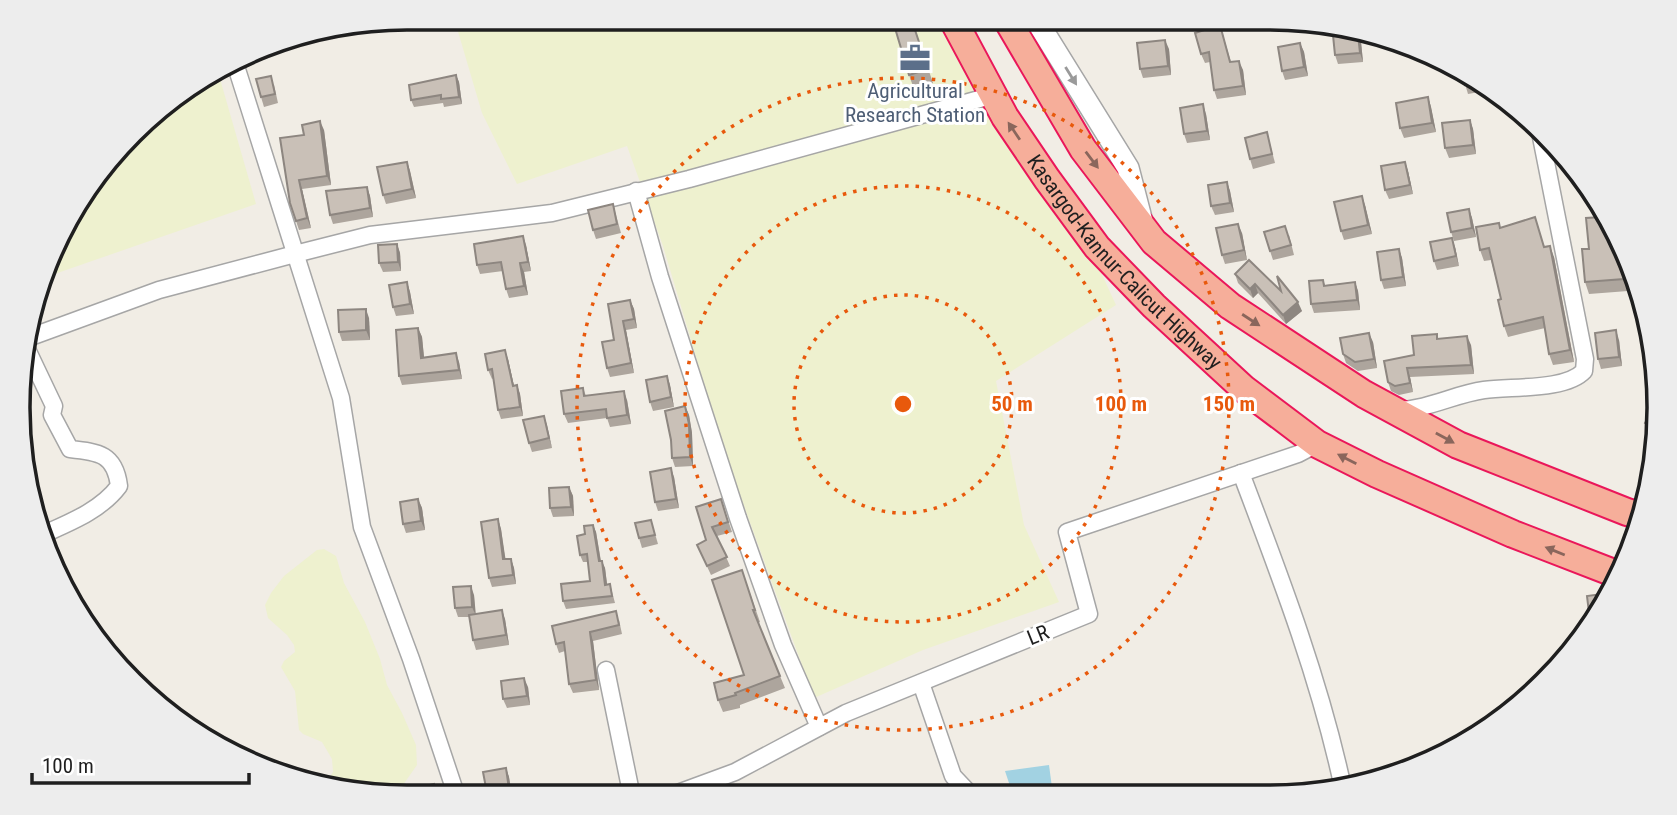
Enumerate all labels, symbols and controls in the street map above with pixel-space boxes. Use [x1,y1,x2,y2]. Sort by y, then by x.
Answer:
office icon: Agricultural Research Station [898,41,932,75]
one-way arrow [1065,66,1078,85]
place label: Agricultural Research Station [845,79,985,127]
one-way arrow [1008,121,1021,141]
street label: Kasargod-Kannur-Calicut Highway [1022,150,1227,375]
one-way arrow [1084,151,1098,169]
one-way arrow [1242,313,1260,327]
centre of rings [891,392,915,416]
text: 50 m [991,392,1033,416]
text: 100 m [1095,392,1147,416]
text: 150 m [1203,392,1255,416]
one-way arrow [1435,432,1455,444]
one-way arrow [1337,454,1357,465]
one-way arrow [1545,546,1566,557]
street label: LR [1024,620,1052,650]
scale bar [32,742,248,786]
text: 100 m [42,754,94,778]

